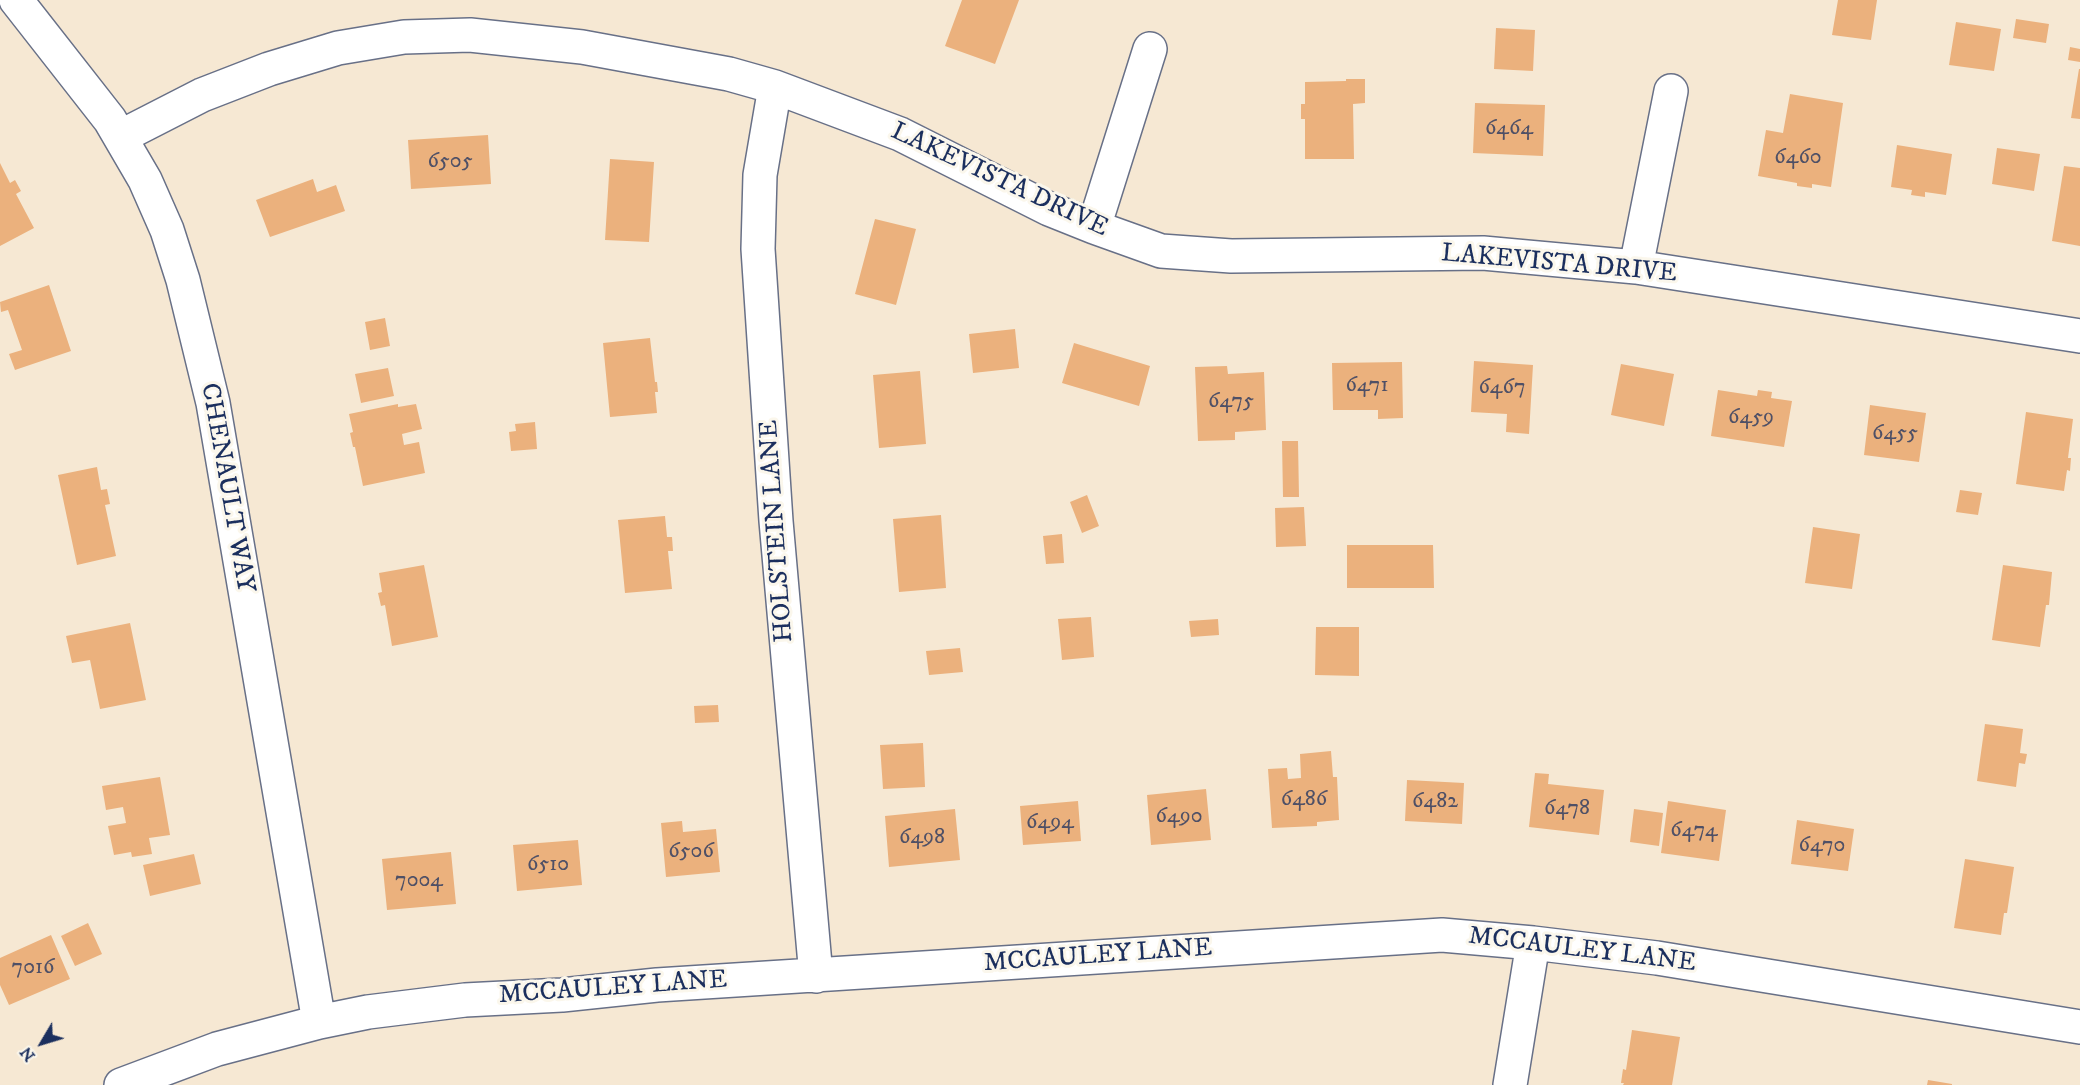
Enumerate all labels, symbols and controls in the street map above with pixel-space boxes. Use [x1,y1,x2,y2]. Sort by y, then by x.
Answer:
house number: 6464 [1485,116,1533,142]
street label: LAKEVISTA DRIVE [885,117,1113,245]
house number: 6460 [1774,145,1822,171]
house number: 6505 [427,149,473,175]
street label: LAKEVISTA DRIVE [1440,239,1678,291]
house number: 6471 [1345,373,1389,399]
house number: 6467 [1478,375,1526,401]
street label: CHENAULT WAY [192,381,260,595]
house number: 6475 [1208,389,1254,415]
house number: 6459 [1728,405,1774,431]
street label: HOLSTEIN LANE [755,419,801,643]
house number: 6455 [1872,421,1918,447]
house number: 6486 [1281,787,1327,813]
house number: 6482 [1412,789,1458,815]
house number: 6478 [1544,796,1590,822]
house number: 6490 [1156,804,1202,830]
house number: 6494 [1026,810,1074,836]
house number: 6474 [1670,818,1718,844]
house number: 6498 [899,825,945,851]
house number: 6470 [1799,833,1845,859]
house number: 6506 [668,839,714,865]
house number: 6510 [527,852,569,878]
house number: 7004 [395,868,443,894]
street label: MCCAULEY LANE [1467,922,1697,980]
street label: MCCAULEY LANE [983,933,1213,981]
house number: 7016 [12,955,54,981]
street label: MCCAULEY LANE [498,965,728,1013]
north arrow [12,1013,72,1073]
text: N [16,1043,40,1065]

